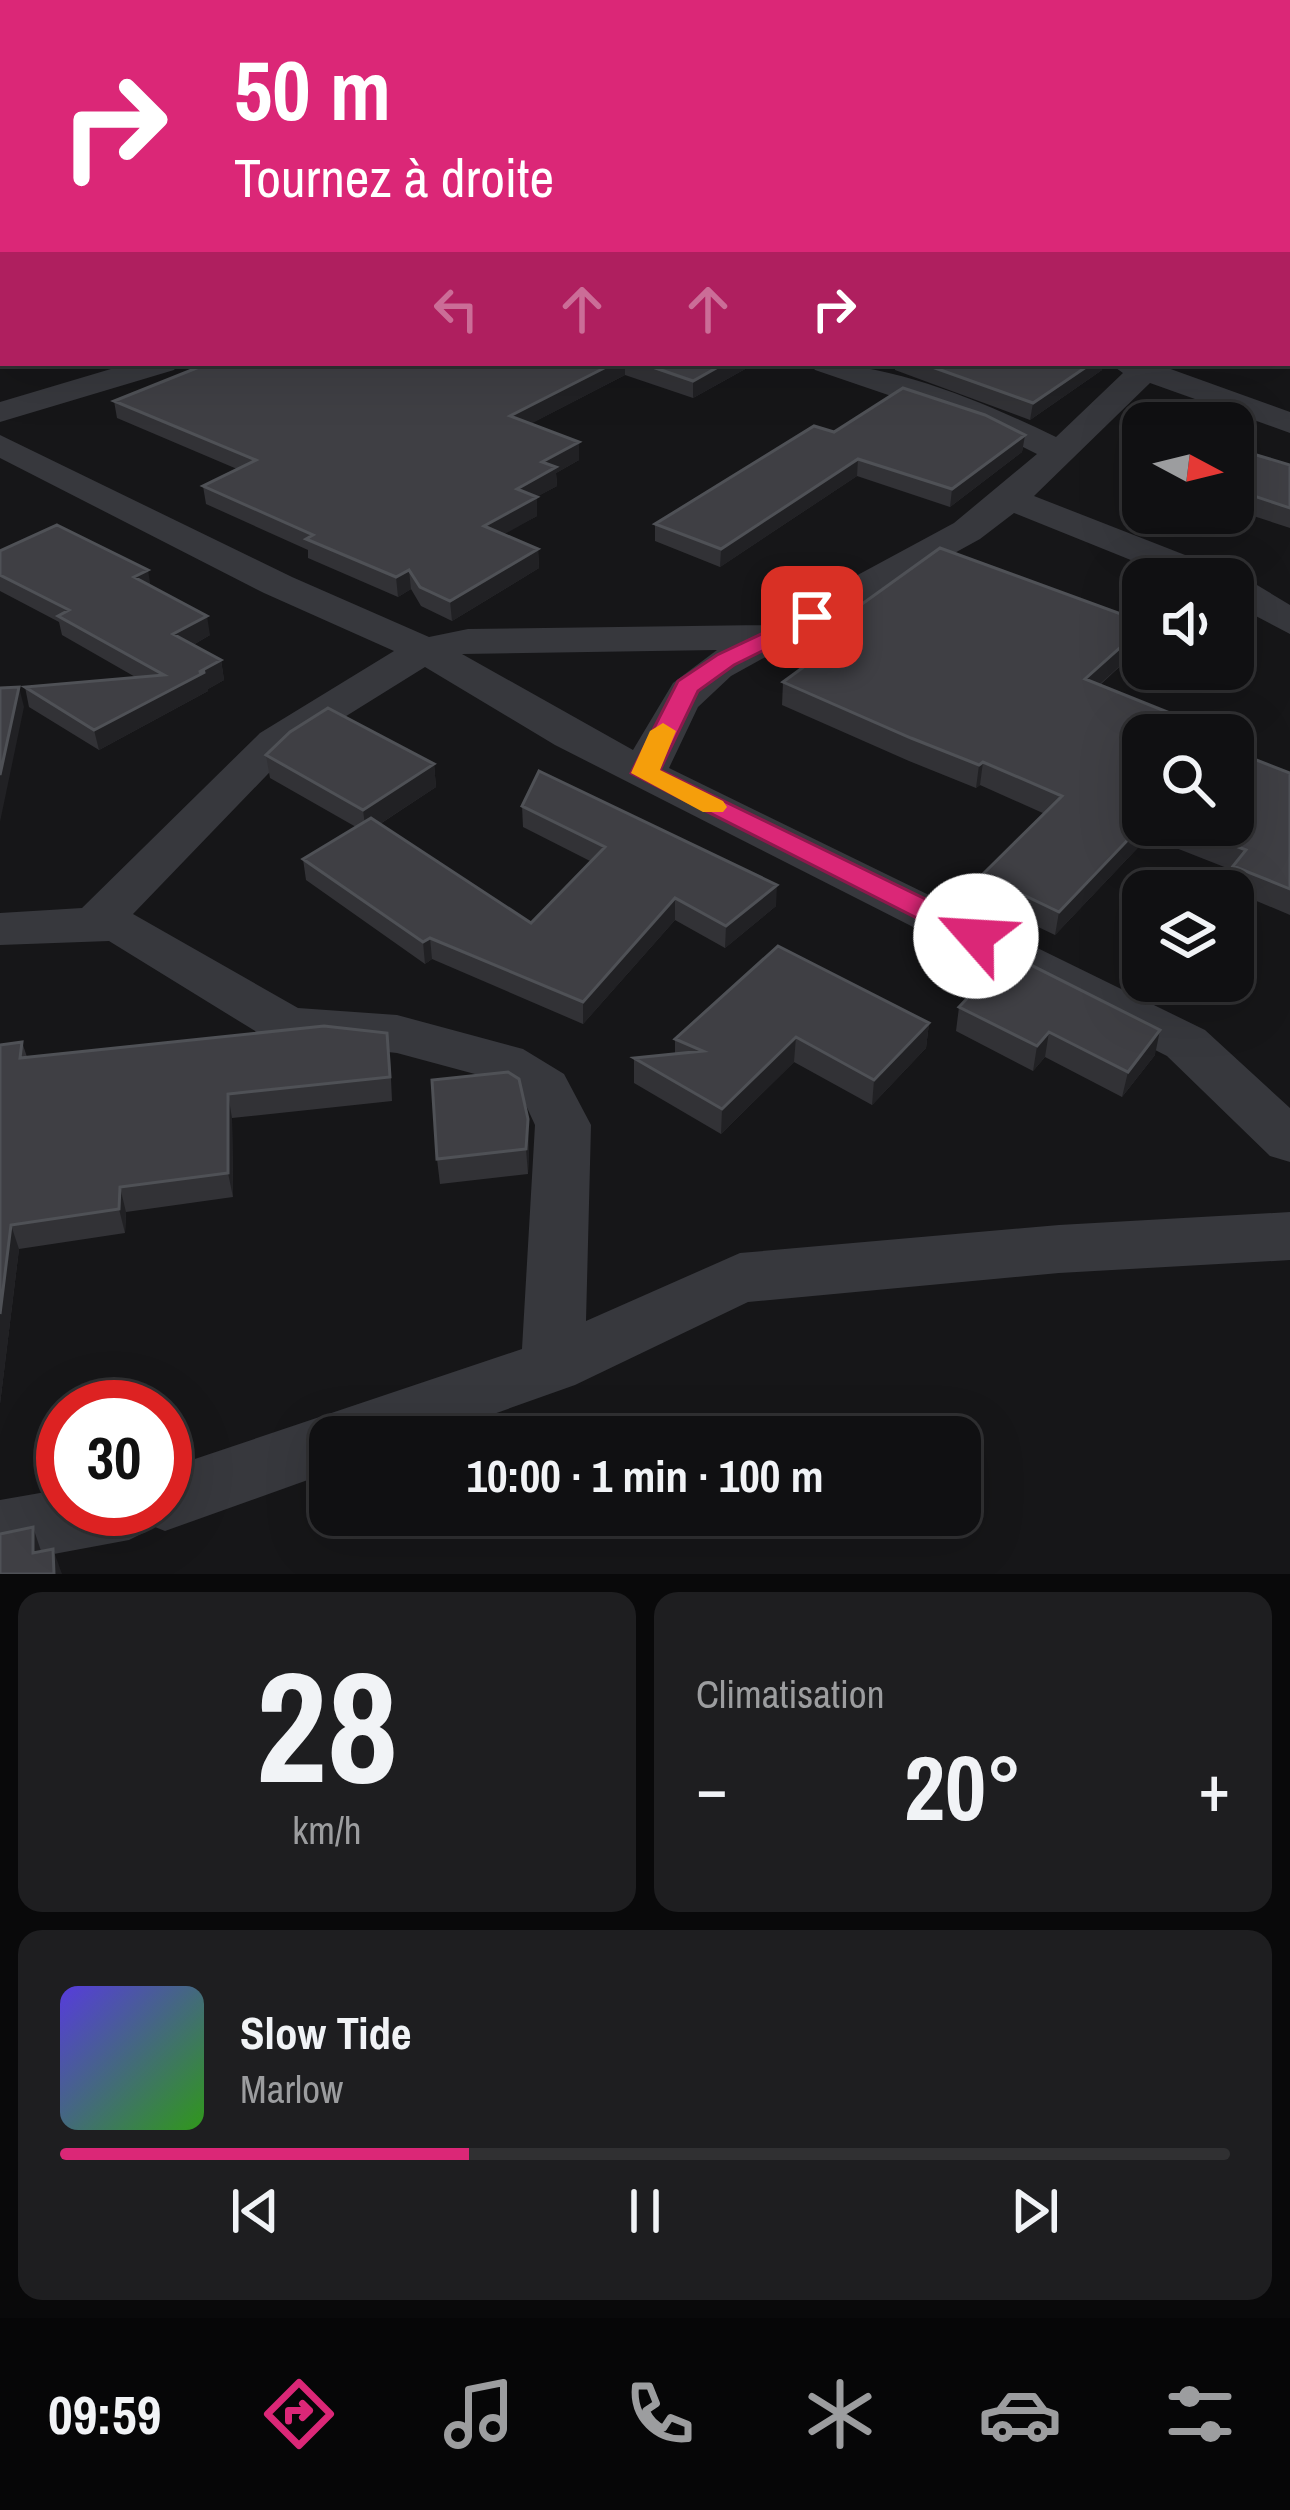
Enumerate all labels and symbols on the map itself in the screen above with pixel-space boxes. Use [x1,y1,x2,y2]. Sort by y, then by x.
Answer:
north arrow [1122,402,1254,534]
pin [761,566,863,668]
position arrow [913,873,1039,999]
speed limit sign: 30 [36,1380,192,1536]

